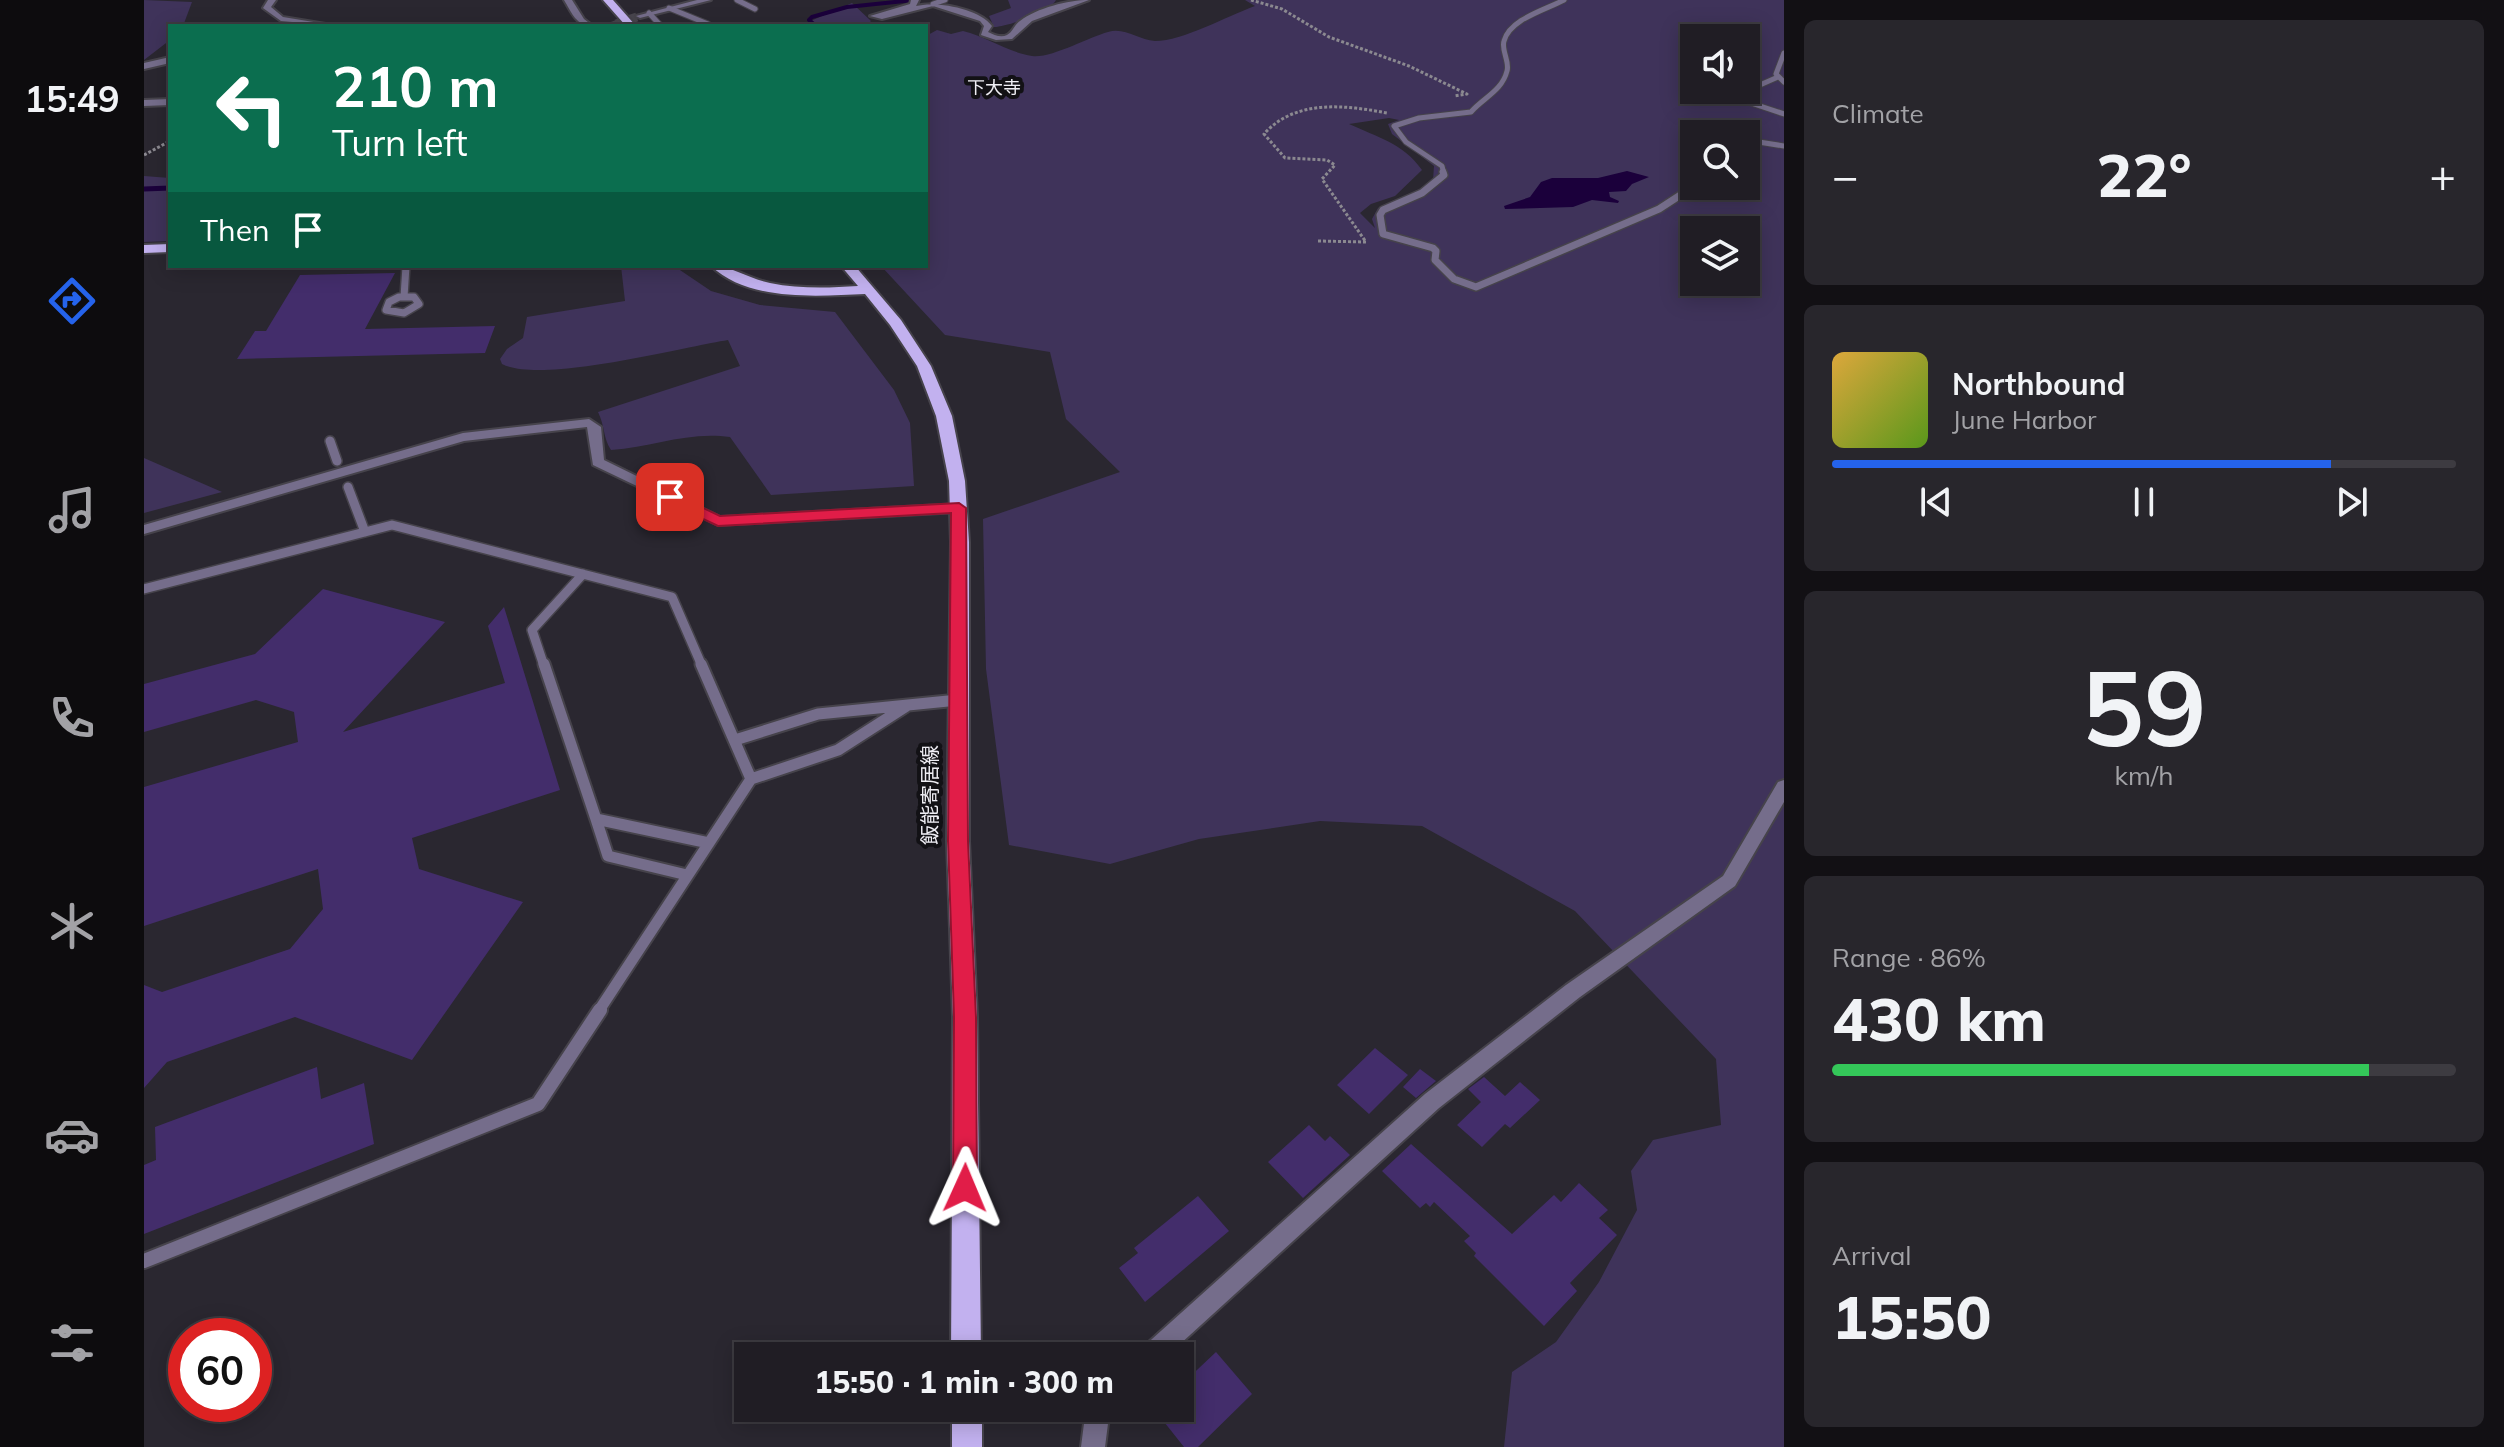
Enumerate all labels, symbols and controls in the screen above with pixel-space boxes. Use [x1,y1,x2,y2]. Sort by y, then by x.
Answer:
map controls [1680,24,1760,296]
button: sound [1680,24,1760,104]
text: 210 m [332,51,499,121]
icon: left [200,56,304,160]
text: 15:49 [24,76,120,121]
district label: 下大寺 [967,76,1021,99]
text: Climate [1832,97,1924,130]
text: Turn left [332,120,468,165]
button: search [1680,120,1760,200]
text: 22° [2096,137,2192,212]
text: − [1832,148,1858,203]
text: + [2430,148,2456,203]
icon: arrive [286,208,330,252]
text: Then [200,211,270,249]
button: layers [1680,216,1760,296]
icon: directions [44,273,100,329]
text: Northbound [1952,365,2125,403]
text: June Harbor [1952,403,2097,436]
pin [636,463,704,531]
icon: arrive [648,475,692,519]
icon: previous [1914,480,1958,524]
icon: pause [2122,480,2166,524]
icon: next [2330,480,2374,524]
icon: music [44,482,100,538]
text: 59 [2082,641,2206,772]
icon: phone [44,690,100,746]
street label: 飯能寄居線 [917,745,942,845]
text: km/h [2115,759,2173,792]
icon: climate [44,898,100,954]
text: Range · 86% [1832,941,1986,974]
text: 430 km [1832,981,2046,1056]
icon: car [44,1107,100,1163]
position arrow [923,1146,1007,1230]
text: Arrival [1832,1239,1912,1272]
text: 15:50 [1832,1279,1992,1354]
icon: filters [44,1315,100,1371]
speed limit sign: 60 [168,1318,272,1422]
text: 15:50 · 1 min · 300 m [814,1363,1114,1401]

